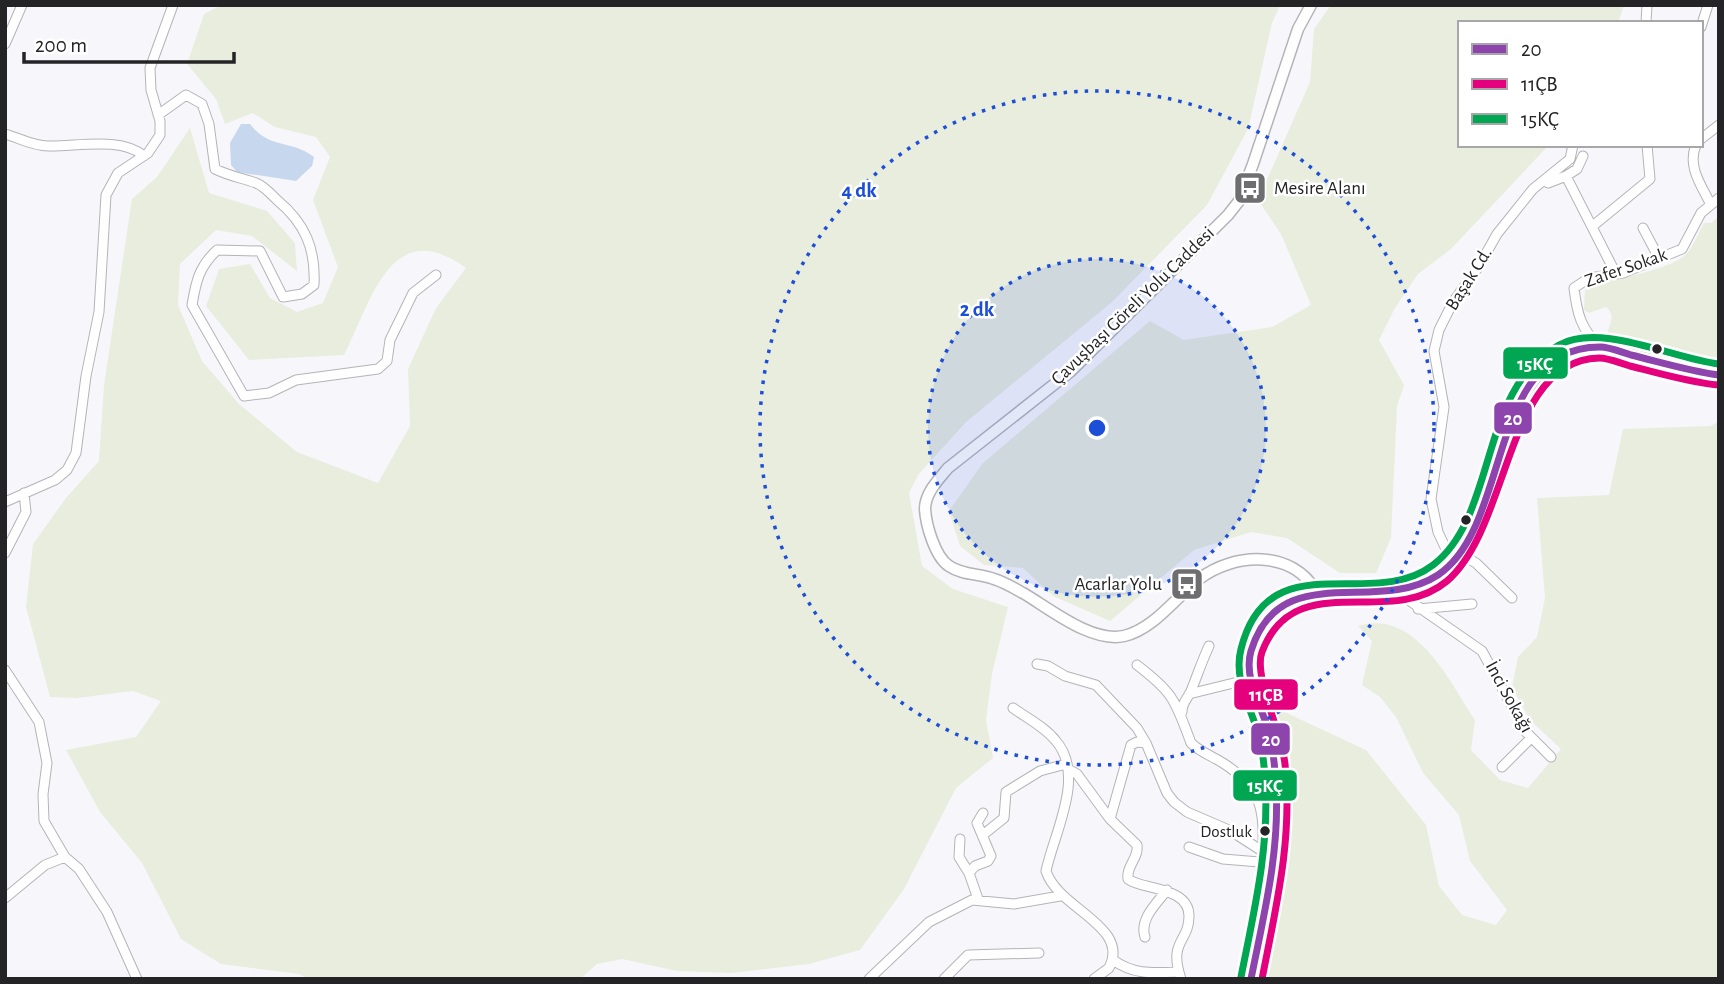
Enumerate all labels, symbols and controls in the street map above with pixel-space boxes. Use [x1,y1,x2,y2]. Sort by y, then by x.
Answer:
scale bar [24,21,234,65]
legend [1458,21,1703,147]
text: 200 m [35,35,87,56]
text: 20 [1521,39,1542,60]
text: 11ÇB [1521,74,1558,95]
text: 15KÇ [1521,109,1559,130]
bus stop icon: Mesire Alanı [1231,169,1269,207]
place label: Mesire Alanı [1274,179,1366,198]
text: 4 dk [841,180,877,201]
street label: Çavuşbaşı Göreli Yolu Caddesi [1048,223,1218,389]
street label: Başak Cd. [1442,244,1496,314]
street label: Zafer Sokak [1582,245,1670,291]
text: 2 dk [960,299,995,320]
unlabelled marker [1650,342,1664,356]
line badge: 15KÇ [1502,346,1569,380]
text: 15KÇ [1517,355,1553,374]
line badge: 20 [1493,401,1533,435]
text: 20 [1504,410,1523,429]
centre of rings [1085,416,1109,440]
unlabelled marker [1459,513,1473,527]
bus stop icon: Acarlar Yolu [1168,565,1206,603]
place label: Acarlar Yolu [1074,575,1162,594]
street label: İnci Sokağı [1482,658,1537,736]
line badge: 11ÇB [1233,678,1299,711]
text: 11ÇB [1249,686,1283,705]
line badge: 20 [1250,722,1291,756]
text: 20 [1262,731,1281,750]
line badge: 15KÇ [1232,769,1298,802]
text: 15KÇ [1247,777,1283,796]
place label: Dostluk [1200,823,1252,840]
marker: Dostluk [1258,824,1272,838]

